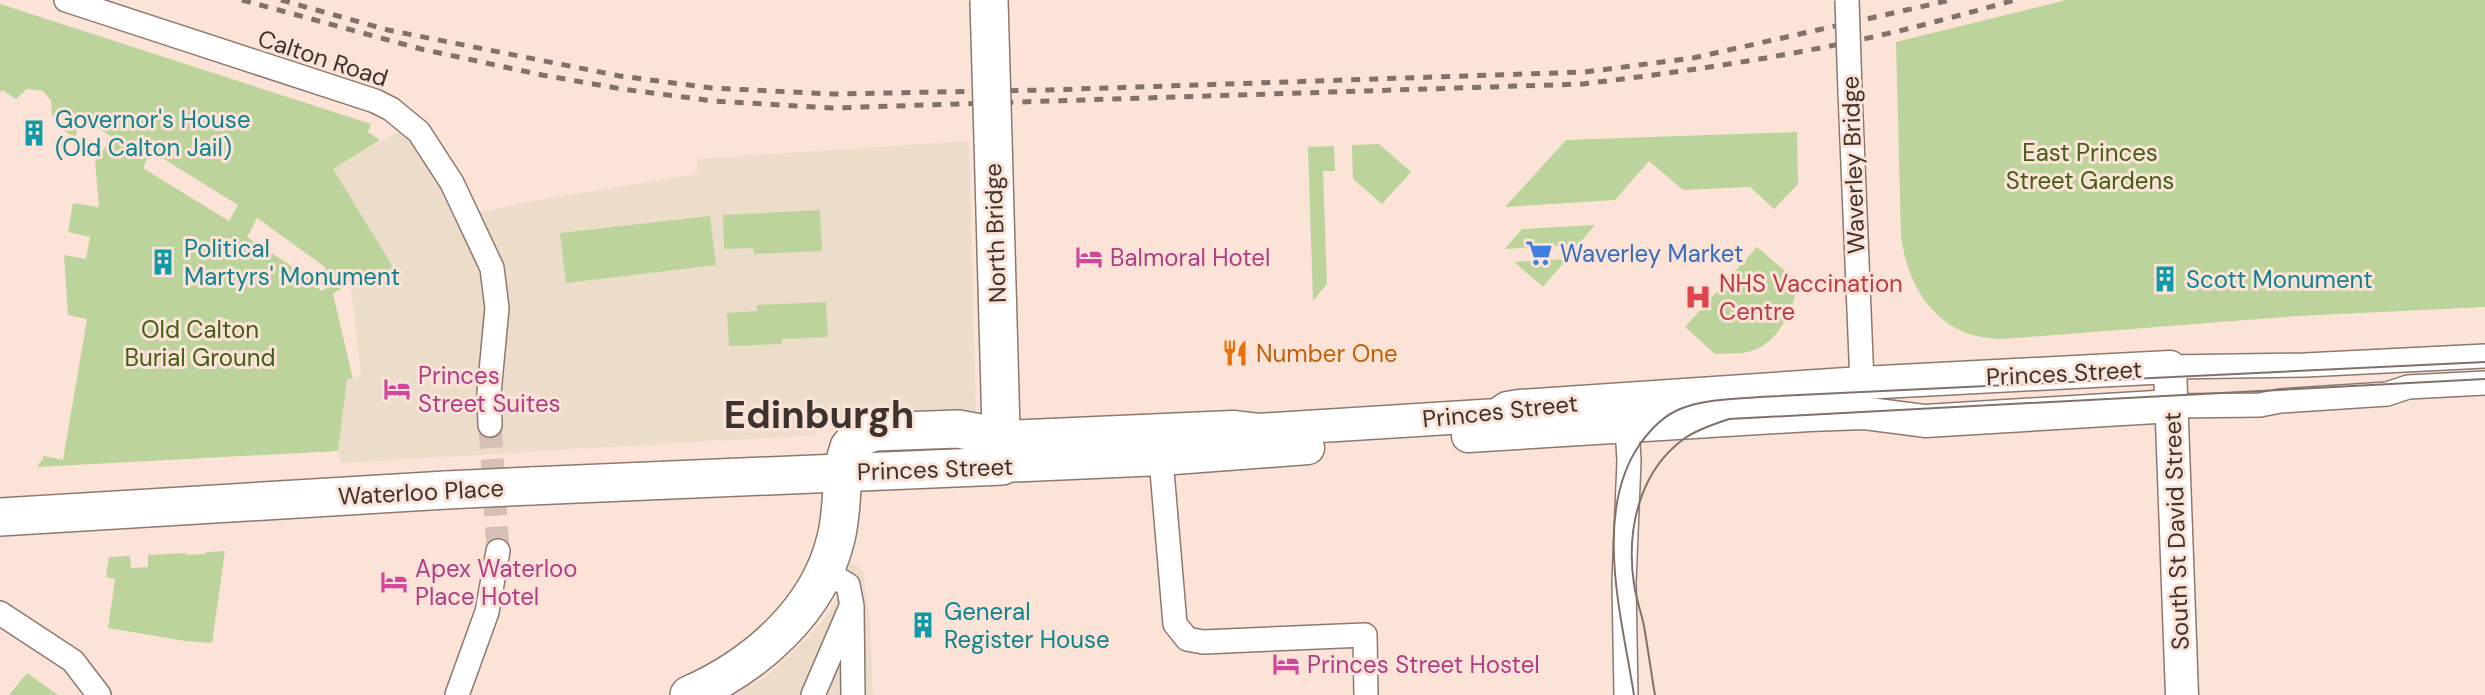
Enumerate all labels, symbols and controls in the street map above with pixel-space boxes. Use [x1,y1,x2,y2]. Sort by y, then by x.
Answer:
street label: Calton Road [254,22,392,94]
street label: Waverley Bridge [1834,75,1872,255]
place label: Governor's House (Old Calton Jail) [55,104,251,163]
building icon: Governor's House (Old Calton Jail) [19,118,49,148]
park label: East Princes Street Gardens [2006,137,2174,196]
street label: North Bridge [977,163,1013,303]
place label: Political Martyrs' Monument [184,233,400,292]
supermarket icon: Waverley Market [1524,238,1554,268]
place label: Waverley Market [1560,238,1743,269]
hotel icon: Balmoral Hotel [1074,242,1104,272]
place label: Balmoral Hotel [1110,242,1270,273]
building icon: Political Martyrs' Monument [148,247,178,277]
building icon: Scott Monument [2150,264,2180,294]
place label: Scott Monument [2186,264,2373,295]
place label: NHS Vaccination Centre [1719,268,1903,327]
hospital icon: NHS Vaccination Centre [1683,282,1713,312]
park label: Old Calton Burial Ground [124,314,276,373]
restaurant icon: Number One [1220,338,1250,368]
place label: Number One [1256,338,1398,369]
street label: Princes Street [1985,353,2143,393]
place label: Princes Street Suites [418,360,561,419]
hotel icon: Princes Street Suites [382,374,412,404]
street label: Princes Street [1421,387,1579,435]
district label: Edinburgh [724,390,914,440]
street label: South St David Street [2156,411,2196,651]
street label: Princes Street [856,451,1014,487]
street label: Waterloo Place [337,472,505,512]
place label: Apex Waterloo Place Hotel [415,553,578,612]
hotel icon: Apex Waterloo Place Hotel [379,567,409,597]
place label: General Register House [944,596,1110,655]
building icon: General Register House [908,610,938,640]
hotel icon: Princes Street Hostel [1271,649,1301,679]
place label: Princes Street Hostel [1307,649,1540,680]

